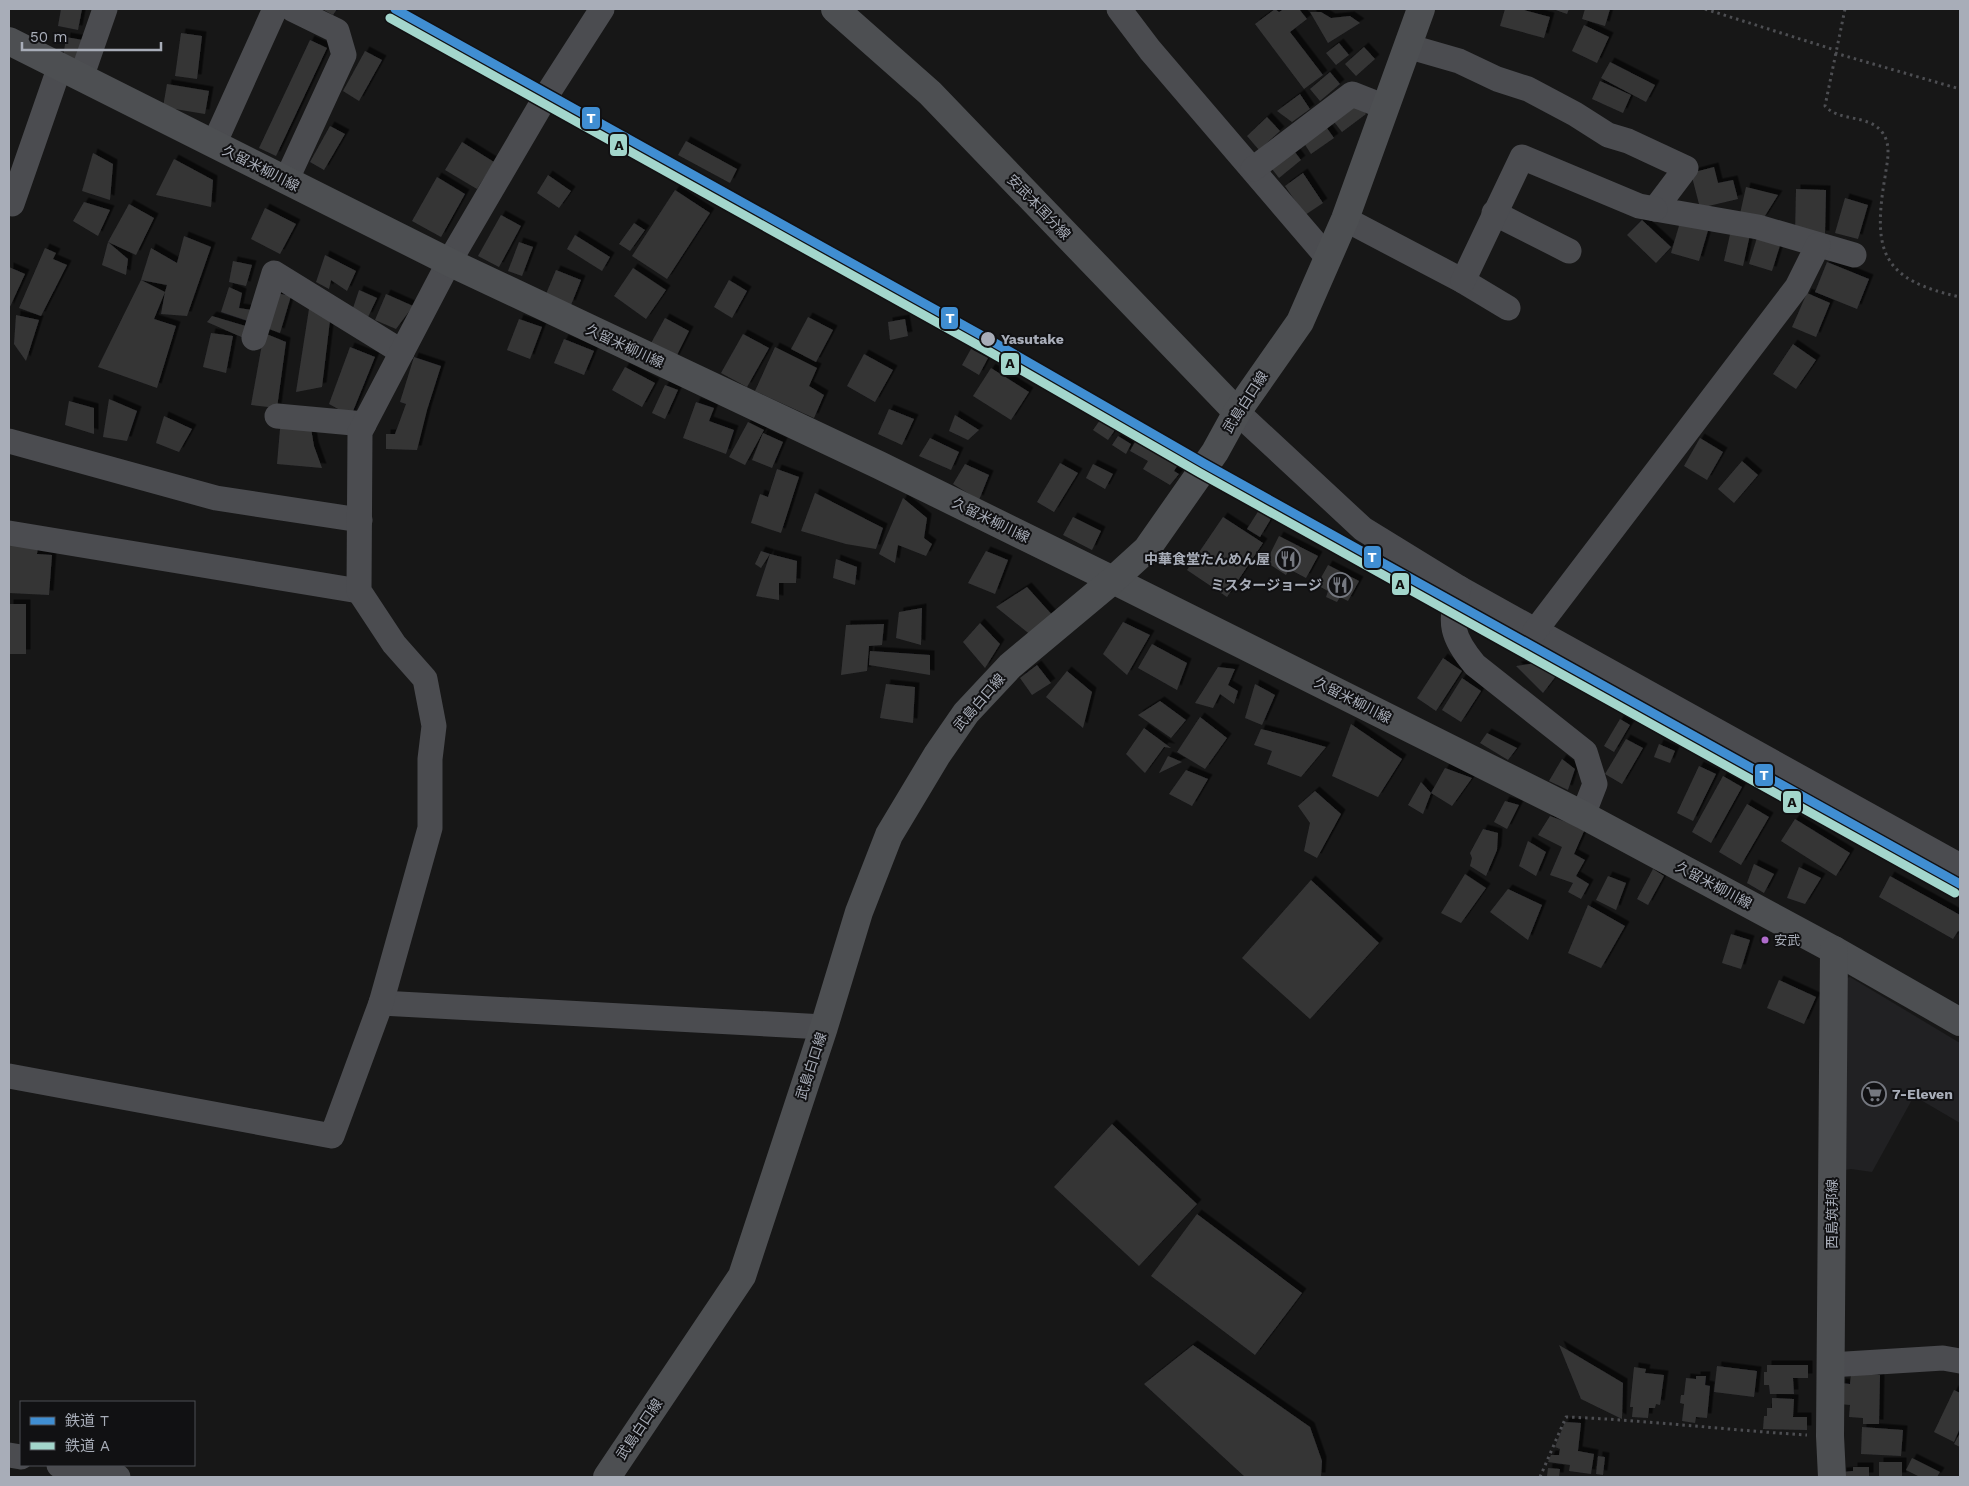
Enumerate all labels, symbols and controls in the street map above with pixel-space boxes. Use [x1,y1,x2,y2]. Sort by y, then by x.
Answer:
scale bar [22,20,161,52]
text: 50 m [30,28,67,46]
line badge: T [581,106,601,130]
text: T [586,110,596,126]
line badge: A [609,133,628,157]
text: A [614,137,624,153]
street label: 久留米柳川線 [220,142,302,194]
street label: 安武本国分線 [1004,171,1074,243]
line badge: T [940,306,959,330]
text: T [945,310,955,326]
street label: 久留米柳川線 [584,321,666,371]
marker: Yasutake [979,330,997,348]
place label: Yasutake [1001,331,1064,347]
line badge: A [1000,352,1020,376]
text: A [1005,355,1015,371]
street label: 武島白口線 [1219,368,1271,436]
street label: 久留米柳川線 [950,494,1032,546]
line badge: T [1363,545,1382,569]
restaurant icon: 中華食堂たんめん屋 [1275,546,1301,572]
text: T [1367,549,1377,565]
place label: 中華食堂たんめん屋 [1144,551,1270,567]
restaurant icon: ミスタージョージ [1327,572,1353,598]
line badge: A [1391,572,1410,596]
text: A [1395,576,1405,592]
place label: ミスタージョージ [1211,577,1322,593]
street label: 武島白口線 [950,670,1008,734]
street label: 久留米柳川線 [1312,674,1394,726]
line badge: T [1754,763,1774,787]
text: T [1759,767,1769,783]
line badge: A [1782,790,1802,814]
text: A [1787,794,1797,810]
street label: 久留米柳川線 [1673,858,1755,912]
place label: 安武 [1774,933,1800,948]
marker: 安武 [1760,935,1770,945]
street label: 武島白口線 [793,1030,829,1102]
supermarket icon: 7-Eleven [1861,1081,1887,1107]
place label: 7-Eleven [1892,1086,1953,1102]
street label: 西島筑邦線 [1824,1179,1840,1249]
street label: 武島白口線 [613,1396,665,1462]
legend [20,1401,195,1466]
text: 鉄道 T [65,1412,109,1430]
text: 鉄道 A [65,1437,110,1455]

